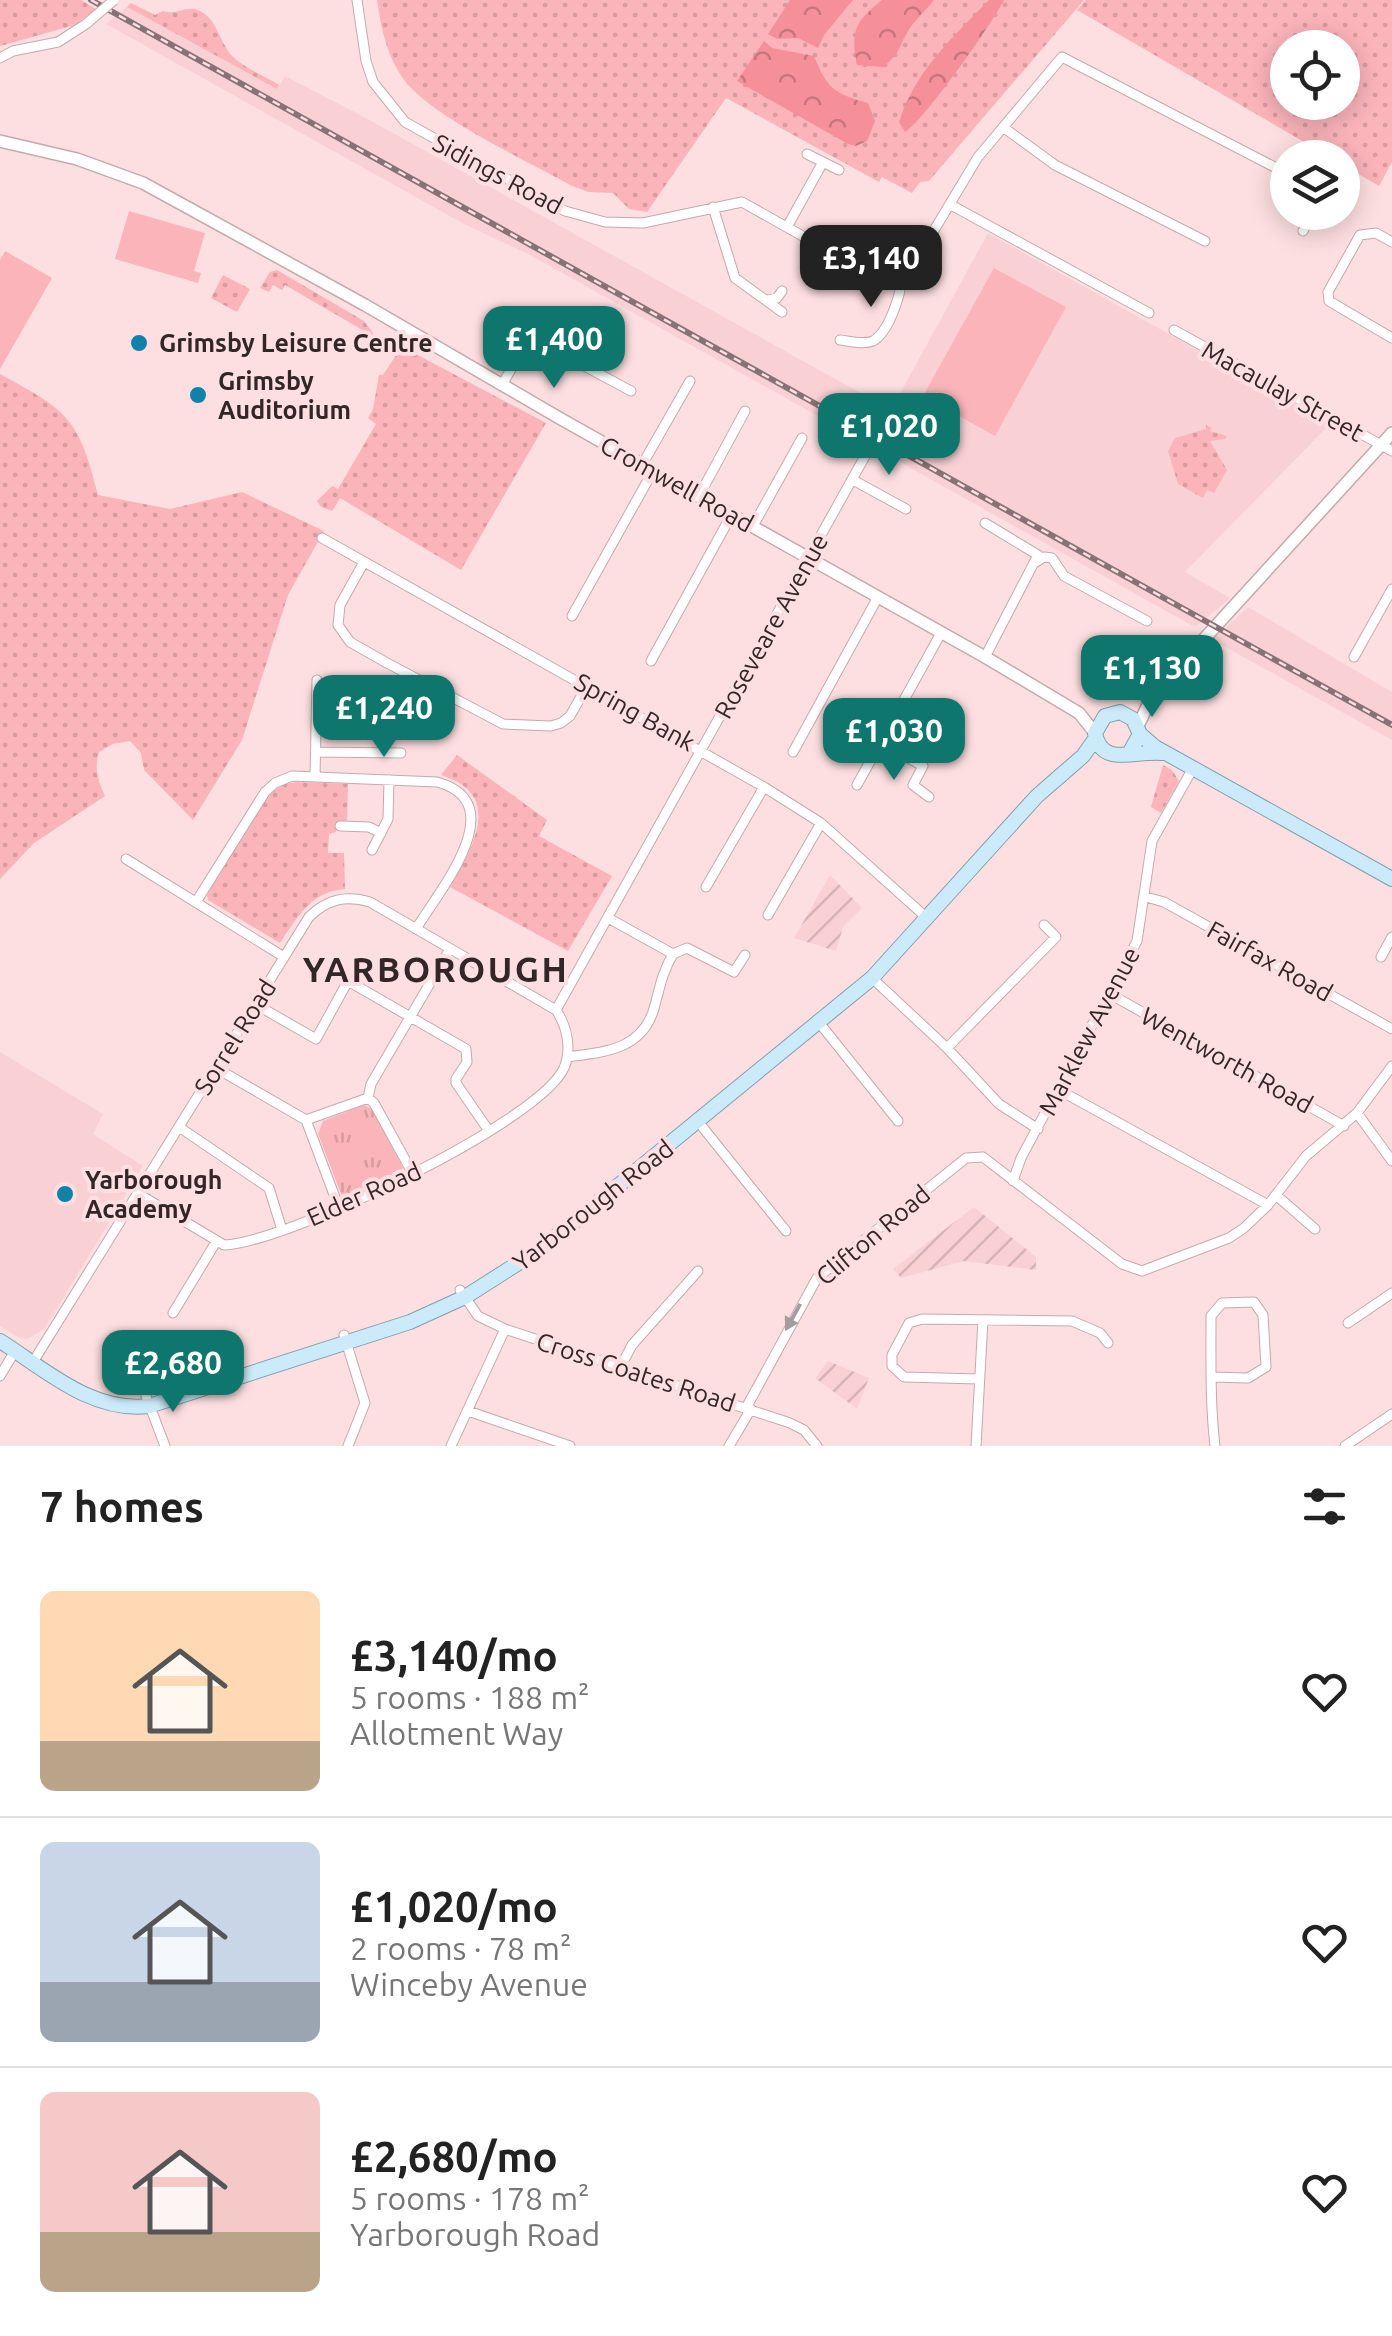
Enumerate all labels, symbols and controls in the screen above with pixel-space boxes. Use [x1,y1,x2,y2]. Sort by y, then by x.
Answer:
map controls [1270,30,1360,230]
button: locate [1270,30,1360,120]
street label: Sidings Road [428,128,568,220]
button: layers [1270,140,1360,230]
pin: £3,140 [790,225,952,310]
text: £3,140 [822,239,920,275]
pin: £1,400 [473,306,635,391]
text: £1,400 [505,320,603,356]
place label: Grimsby Leisure Centre [159,329,433,357]
marker: Grimsby Leisure Centre [128,332,150,354]
street label: Macaulay Street [1197,335,1369,447]
place label: Grimsby Auditorium [218,367,351,424]
marker: Grimsby Auditorium [187,384,209,406]
pin: £1,020 [808,393,970,478]
text: £1,020 [840,407,938,443]
street label: Cromwell Road [596,430,758,538]
street label: Roseveare Avenue [709,529,833,723]
pin: £1,130 [1071,635,1233,720]
text: £1,130 [1103,649,1201,685]
street label: Spring Bank [570,667,700,757]
pin: £1,240 [303,675,465,760]
text: £1,240 [335,689,433,725]
pin: £1,030 [813,698,975,783]
text: £1,030 [845,712,943,748]
street label: Fairfax Road [1202,915,1338,1007]
street label: Marklew Avenue [1033,942,1145,1120]
district label: YARBOROUGH [303,949,569,989]
street label: Sorrel Road [189,974,281,1100]
street label: Wentworth Road [1136,1001,1318,1119]
street label: Yarborough Road [507,1134,679,1276]
street label: Elder Road [303,1156,425,1232]
place label: Yarborough Academy [85,1166,222,1223]
street label: Clifton Road [811,1179,935,1291]
marker: Yarborough Academy [54,1183,76,1205]
one-way arrow [785,1303,803,1331]
street label: Cross Coates Road [533,1327,739,1417]
pin: £2,680 [92,1330,254,1415]
text: £2,680 [124,1344,222,1380]
icon: filters [1297,1479,1352,1534]
text: 7 homes [40,1483,204,1530]
icon: home [120,1631,240,1751]
text: £3,140/mo [350,1632,558,1679]
icon: heart [1297,1664,1352,1719]
text: 5 rooms · 188 m² [350,1679,590,1715]
text: Allotment Way [350,1715,563,1751]
icon: home [120,1882,240,2002]
text: £1,020/mo [350,1883,558,1930]
icon: heart [1297,1915,1352,1970]
text: 2 rooms · 78 m² [350,1930,571,1966]
text: Winceby Avenue [350,1966,588,2002]
icon: home [120,2132,240,2252]
text: £2,680/mo [350,2133,558,2180]
icon: heart [1297,2165,1352,2220]
text: 5 rooms · 178 m² [350,2180,590,2216]
text: Yarborough Road [350,2216,600,2252]

